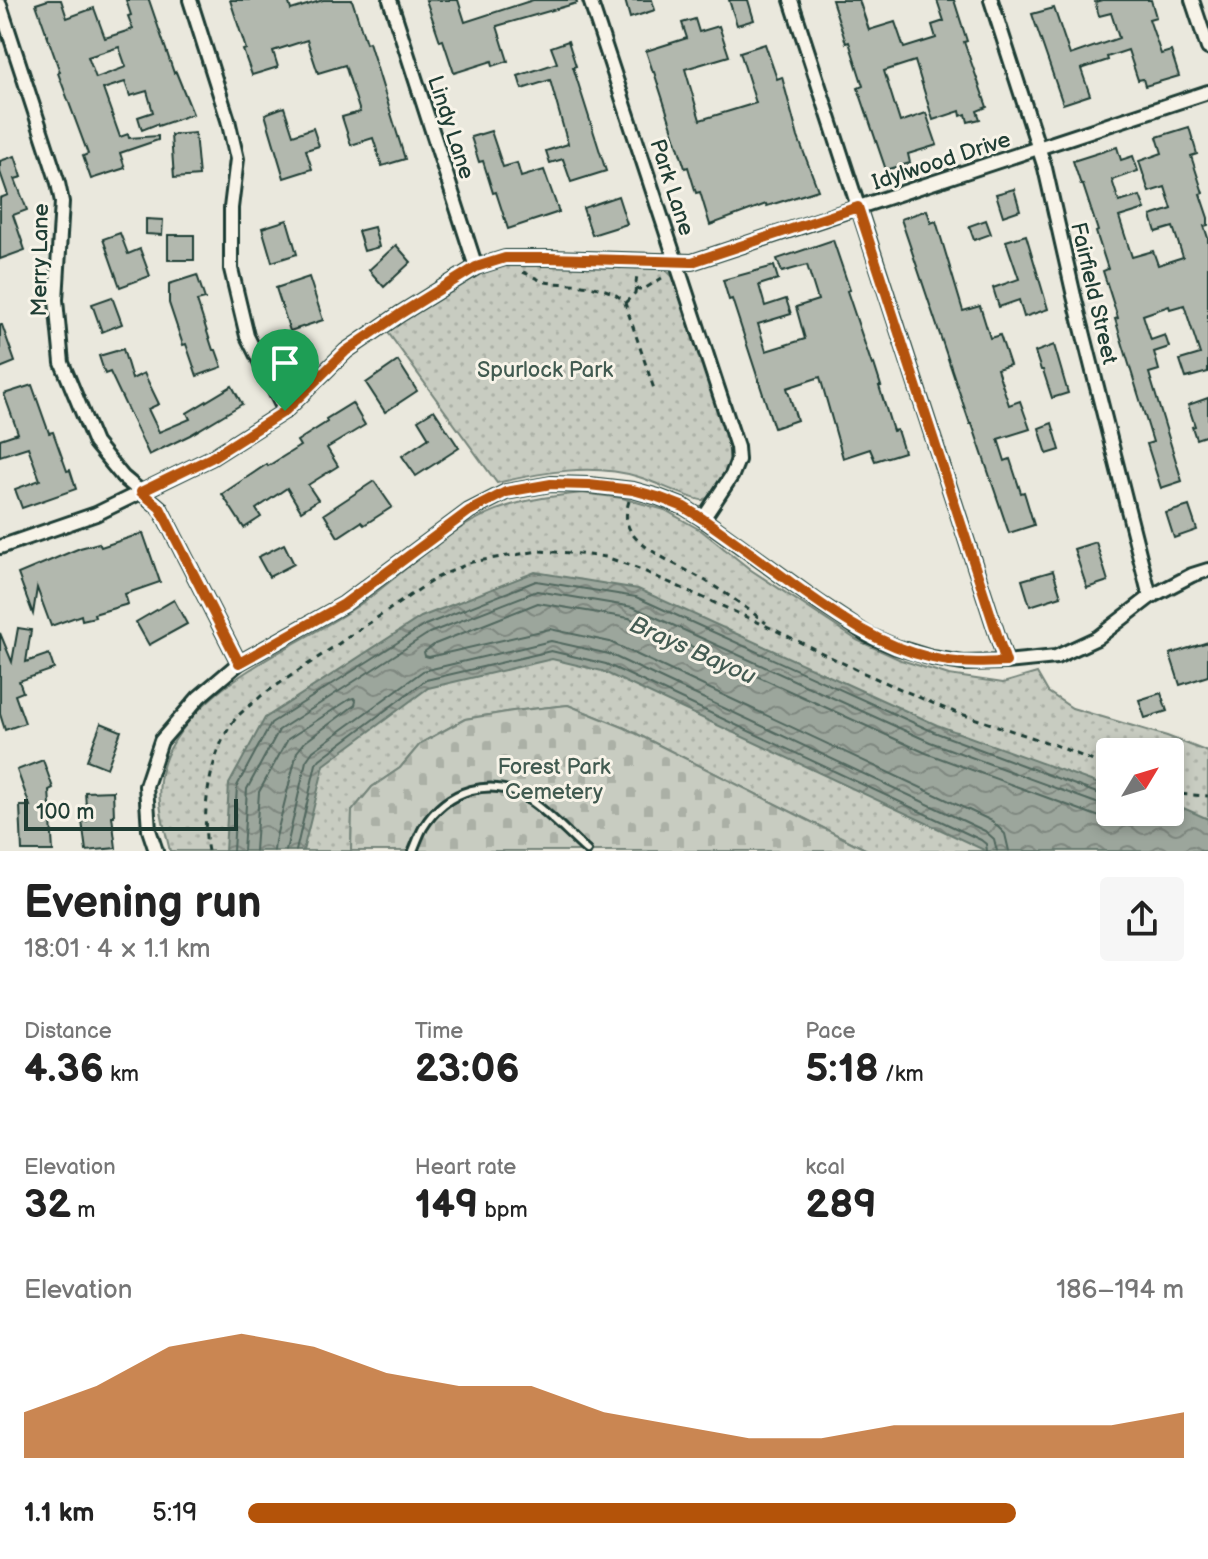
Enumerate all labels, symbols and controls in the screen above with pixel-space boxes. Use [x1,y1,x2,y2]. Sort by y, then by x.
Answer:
street label: Lindy Lane [421,72,480,183]
street label: Idylwood Drive [869,126,1014,197]
street label: Park Lane [643,136,700,239]
street label: Merry Lane [26,203,55,317]
street label: Fairfield Street [1064,220,1123,367]
pin [251,329,319,411]
icon: arrive [263,341,307,385]
park label: Spurlock Park [477,357,613,384]
water label: Brays Bayou [625,610,760,691]
north arrow [1096,738,1184,826]
map controls [1096,738,1184,826]
park label: Forest Park Cemetery [497,754,611,806]
scale bar [24,795,238,831]
text: 100 m [36,799,95,826]
text: Evening run [24,877,261,930]
button: share [1100,877,1184,961]
text: 18:01 · 4 × 1.1 km [24,934,210,965]
text: Distance [24,1018,112,1045]
text: Time [415,1018,463,1045]
text: Pace [805,1018,856,1045]
text: 4.36 [24,1045,104,1093]
text: 23:06 [415,1045,520,1093]
text: 5:18 [805,1045,879,1093]
text: km [104,1061,139,1088]
text: /km [879,1061,924,1088]
text: Elevation [24,1154,116,1181]
text: Heart rate [415,1154,516,1181]
text: kcal [805,1154,845,1181]
text: 32 [24,1181,71,1229]
text: 149 [415,1181,479,1229]
text: 289 [805,1181,877,1229]
text: m [71,1197,95,1224]
text: bpm [479,1197,528,1224]
text: Elevation [24,1275,132,1306]
text: 186–194 m [1056,1275,1184,1306]
text: 1.1 km [24,1498,94,1529]
text: 5:19 [152,1498,197,1529]

